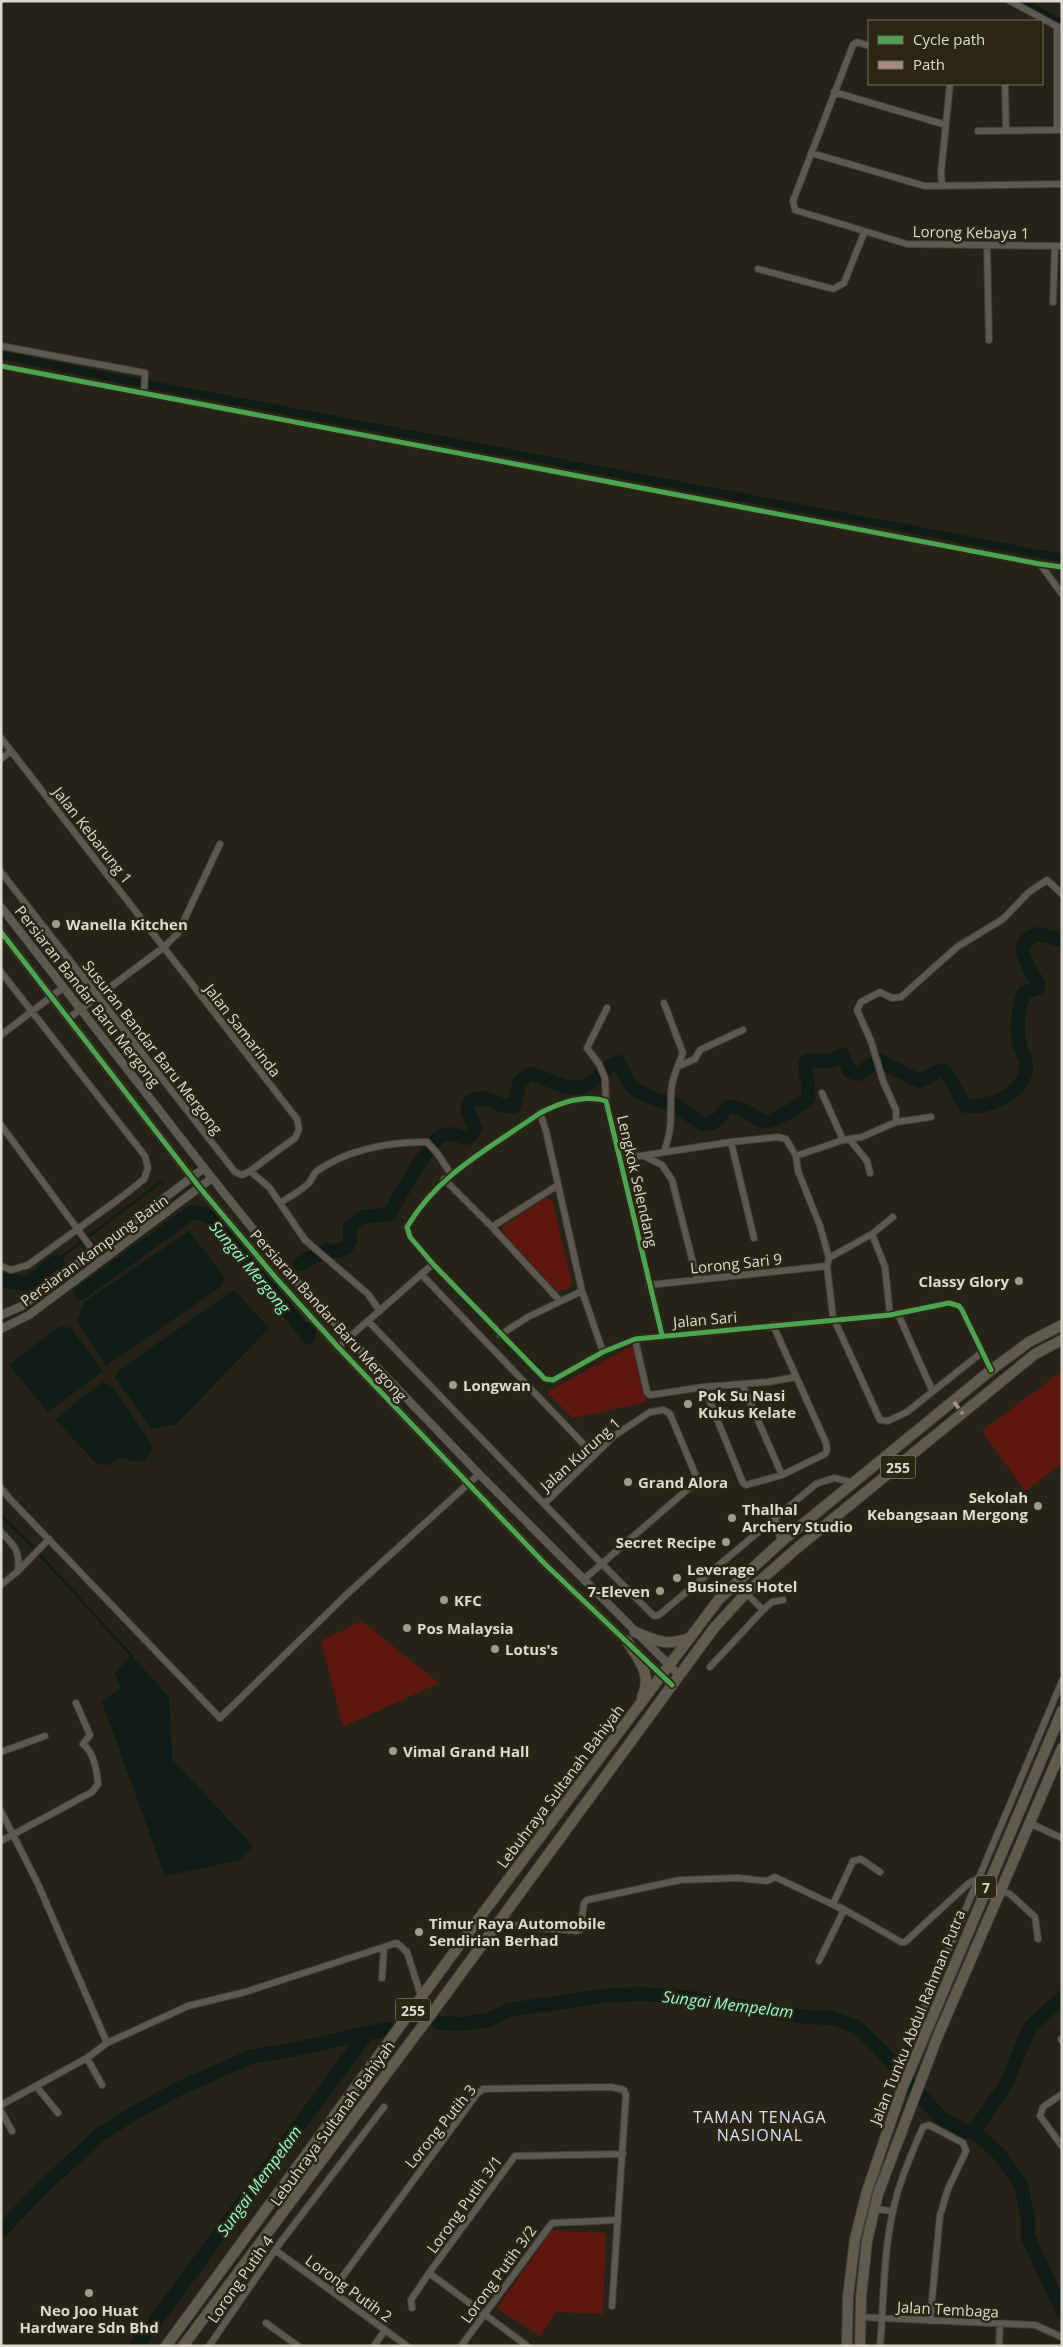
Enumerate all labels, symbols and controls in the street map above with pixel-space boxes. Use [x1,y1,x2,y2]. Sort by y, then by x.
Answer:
legend [868,20,1043,85]
text: Cycle path [913,29,985,49]
text: Path [913,54,945,74]
street label: Lorong Kebaya 1 [912,221,1030,243]
street label: Jalan Kebarung 1 [48,781,137,888]
street label: Persiaran Bandar Baru Mergong [11,901,165,1091]
place label: Wanella Kitchen [66,914,188,934]
marker: Wanella Kitchen [50,918,62,930]
street label: Susuran Bandar Baru Mergong [79,956,227,1138]
street label: Jalan Samarinda [199,978,286,1081]
street label: Lengkok Selendang [613,1113,663,1249]
street label: Persiaran Kampung Batin [16,1190,172,1310]
water label: Sungai Mergong [205,1216,296,1318]
street label: Persiaran Bandar Baru Mergong [246,1225,412,1405]
street label: Lorong Sari 9 [689,1248,783,1278]
place label: Classy Glory [918,1271,1009,1291]
marker: Classy Glory [1013,1275,1025,1287]
street label: Jalan Sari [670,1306,738,1332]
place label: Longwan [463,1375,531,1395]
marker: Longwan [447,1379,459,1391]
place label: Pok Su Nasi Kukus Kelate [698,1385,796,1422]
marker: Pok Su Nasi Kukus Kelate [682,1398,694,1410]
street label: Jalan Kurung 1 [534,1413,624,1497]
road number: 255 [880,1455,916,1478]
place label: Grand Alora [638,1472,728,1492]
marker: Grand Alora [622,1476,634,1488]
place label: Sekolah Kebangsaan Mergong [867,1487,1029,1524]
place label: Thalhal Archery Studio [742,1499,853,1536]
marker: Sekolah Kebangsaan Mergong [1032,1500,1044,1512]
marker: Thalhal Archery Studio [726,1512,738,1524]
place label: Secret Recipe [616,1532,716,1552]
marker: Secret Recipe [720,1536,732,1548]
place label: Leverage Business Hotel [687,1559,797,1596]
marker: Leverage Business Hotel [671,1572,683,1584]
place label: 7-Eleven [588,1581,650,1601]
marker: 7-Eleven [654,1585,666,1597]
place label: KFC [454,1590,482,1610]
marker: KFC [438,1594,450,1606]
place label: Pos Malaysia [417,1618,514,1638]
marker: Pos Malaysia [401,1622,413,1634]
place label: Lotus's [505,1639,558,1659]
marker: Lotus's [489,1643,501,1655]
street label: Lebuhraya Sultanah Bahiyah [492,1700,628,1872]
place label: Vimal Grand Hall [403,1741,529,1761]
marker: Vimal Grand Hall [387,1745,399,1757]
road number: 7 [976,1875,996,1898]
street label: Jalan Tunku Abdul Rahman Putra [864,1907,969,2129]
place label: Timur Raya Automobile Sendirian Berhad [429,1913,606,1950]
marker: Timur Raya Automobile Sendirian Berhad [413,1926,425,1938]
water label: Sungai Mempelam [661,1985,795,2023]
road number: 255 [396,1998,430,2022]
street label: Lebuhraya Sultanah Bahiyah [265,2036,399,2210]
street label: Lorong Putih 3 [400,2080,480,2172]
district label: TAMAN TENAGA NASIONAL [693,2106,827,2146]
water label: Sungai Mempelam [211,2121,307,2241]
street label: Lorong Putih 3/1 [422,2151,506,2257]
street label: Lorong Putih 3/2 [456,2221,540,2327]
street label: Lorong Putih 4 [202,2231,278,2327]
street label: Lorong Putih 2 [302,2250,396,2326]
marker: Neo Joo Huat Hardware Sdn Bhd [83,2287,95,2299]
street label: Jalan Tembaga [894,2296,1000,2322]
place label: Neo Joo Huat Hardware Sdn Bhd [19,2300,159,2337]

